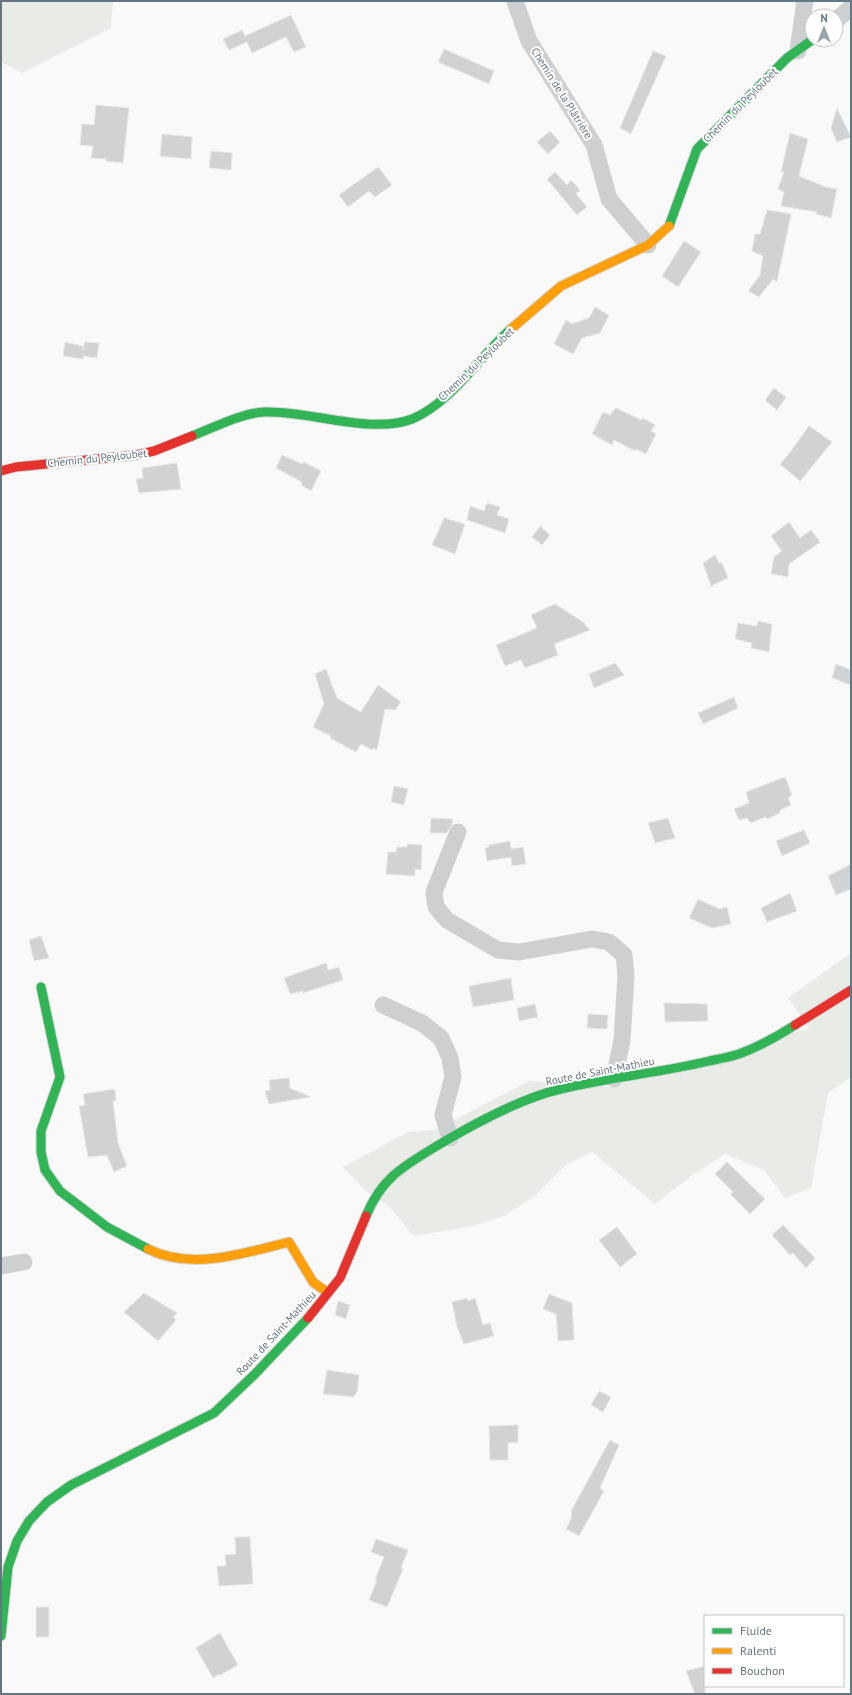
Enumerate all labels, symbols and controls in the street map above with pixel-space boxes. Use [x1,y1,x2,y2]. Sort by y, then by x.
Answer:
north arrow [804,8,844,48]
text: N [820,11,828,25]
street label: Chemin de la Plâtrière [528,45,596,142]
street label: Chemin du Peyloubet [700,64,781,145]
street label: Chemin du Peyloubet [435,324,517,404]
street label: Chemin du Peyloubet [47,446,148,470]
street label: Route de Saint-Mathieu [544,1054,656,1088]
street label: Route de Saint-Mathieu [233,1288,319,1378]
legend [704,1615,844,1687]
text: Fluide [740,1623,772,1638]
text: Ralenti [740,1643,776,1658]
text: Bouchon [740,1663,785,1678]

